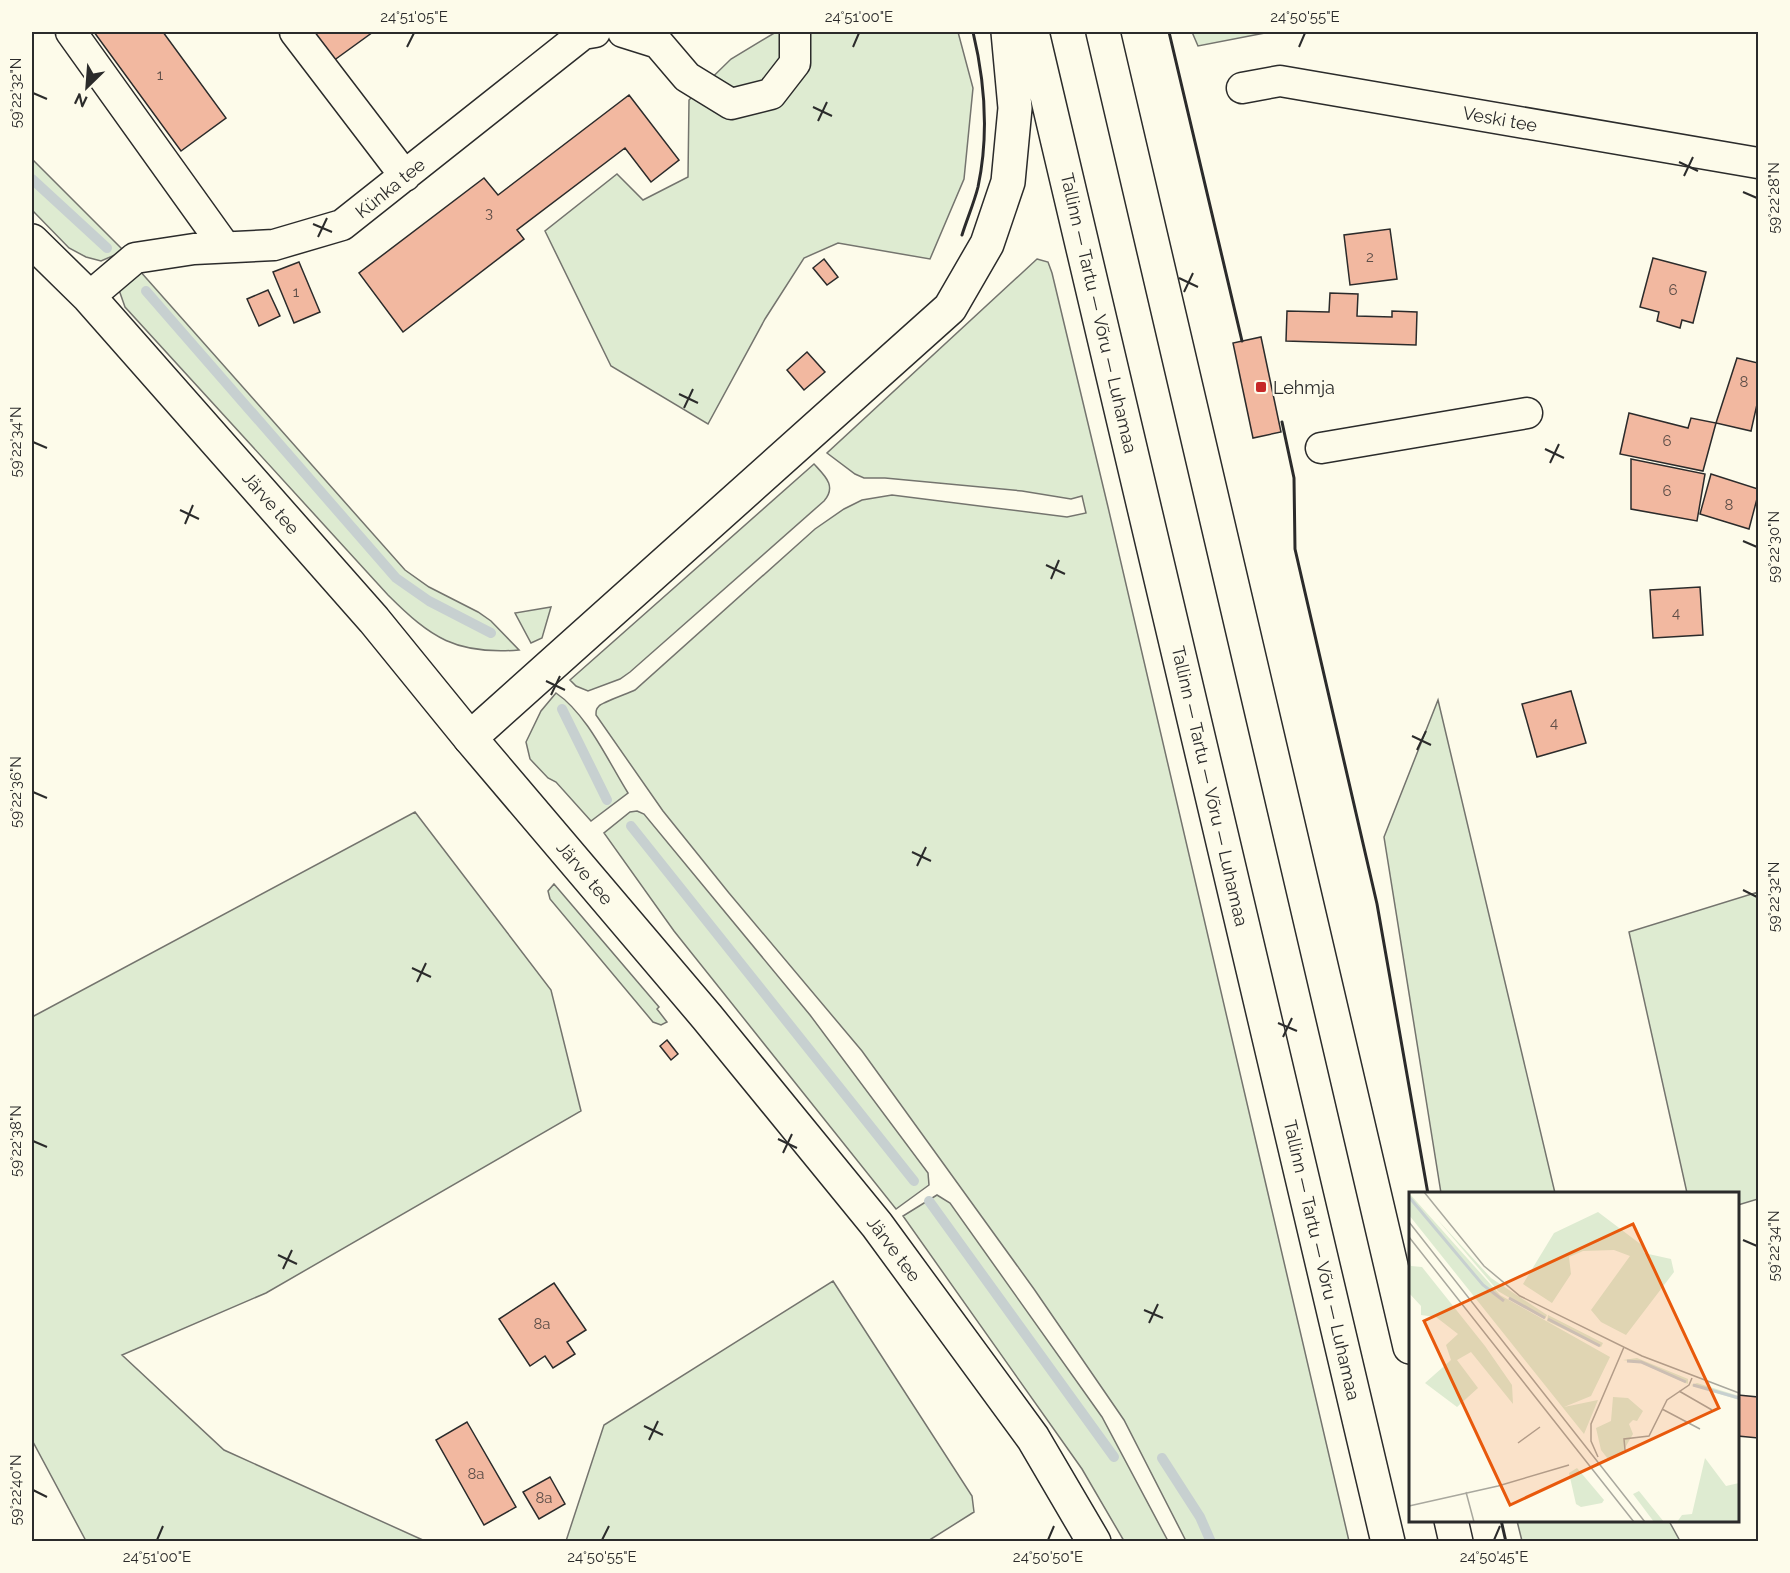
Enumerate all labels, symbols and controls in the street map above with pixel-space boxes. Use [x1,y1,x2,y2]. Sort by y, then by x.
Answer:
text: 24°51'05"E [380,8,448,26]
text: 24°51'00"E [825,8,893,26]
text: 24°50'55"E [1270,8,1340,26]
north arrow [57,57,117,117]
text: 59°22'32"N [7,58,25,128]
house number: 1 [157,66,164,84]
text: N [71,89,90,111]
street label: Veski tee [1461,102,1539,136]
street label: Künka tee [351,153,429,222]
text: 59°22'28"N [1765,162,1783,234]
street label: Tallinn — Tartu — Võru — Luhamaa [1056,171,1142,455]
house number: 3 [485,204,493,222]
house number: 2 [1366,248,1374,266]
house number: 6 [1668,281,1678,299]
house number: 1 [293,283,300,301]
house number: 8 [1740,373,1749,391]
place label: Lehmja [1273,377,1335,398]
marker: Lehmja [1254,380,1268,394]
text: 59°22'34"N [7,407,25,478]
house number: 6 [1662,432,1672,450]
street label: Järve tee [238,467,304,539]
house number: 6 [1662,482,1672,500]
house number: 8 [1725,496,1734,514]
text: 59°22'30"N [1765,511,1783,583]
house number: 4 [1672,604,1680,622]
street label: Tallinn — Tartu — Võru — Luhamaa [1167,644,1253,928]
house number: 4 [1550,714,1558,732]
text: 59°22'36"N [7,756,25,828]
street label: Järve tee [553,837,618,909]
text: 59°22'32"N [1765,862,1783,932]
text: 59°22'38"N [7,1105,25,1177]
street label: Tallinn — Tartu — Võru — Luhamaa [1279,1118,1365,1402]
inset map [1409,1192,1739,1522]
text: 59°22'34"N [1765,1211,1783,1282]
street label: Järve tee [863,1212,926,1286]
house number: 8a [533,1315,551,1333]
text: 59°22'40"N [7,1454,25,1526]
house number: 8a [467,1465,485,1483]
house number: 8a [535,1489,553,1507]
text: 24°51'00"E [123,1548,191,1566]
text: 24°50'55"E [567,1548,637,1566]
text: 24°50'50"E [1013,1548,1083,1566]
text: 24°50'45"E [1460,1548,1528,1566]

